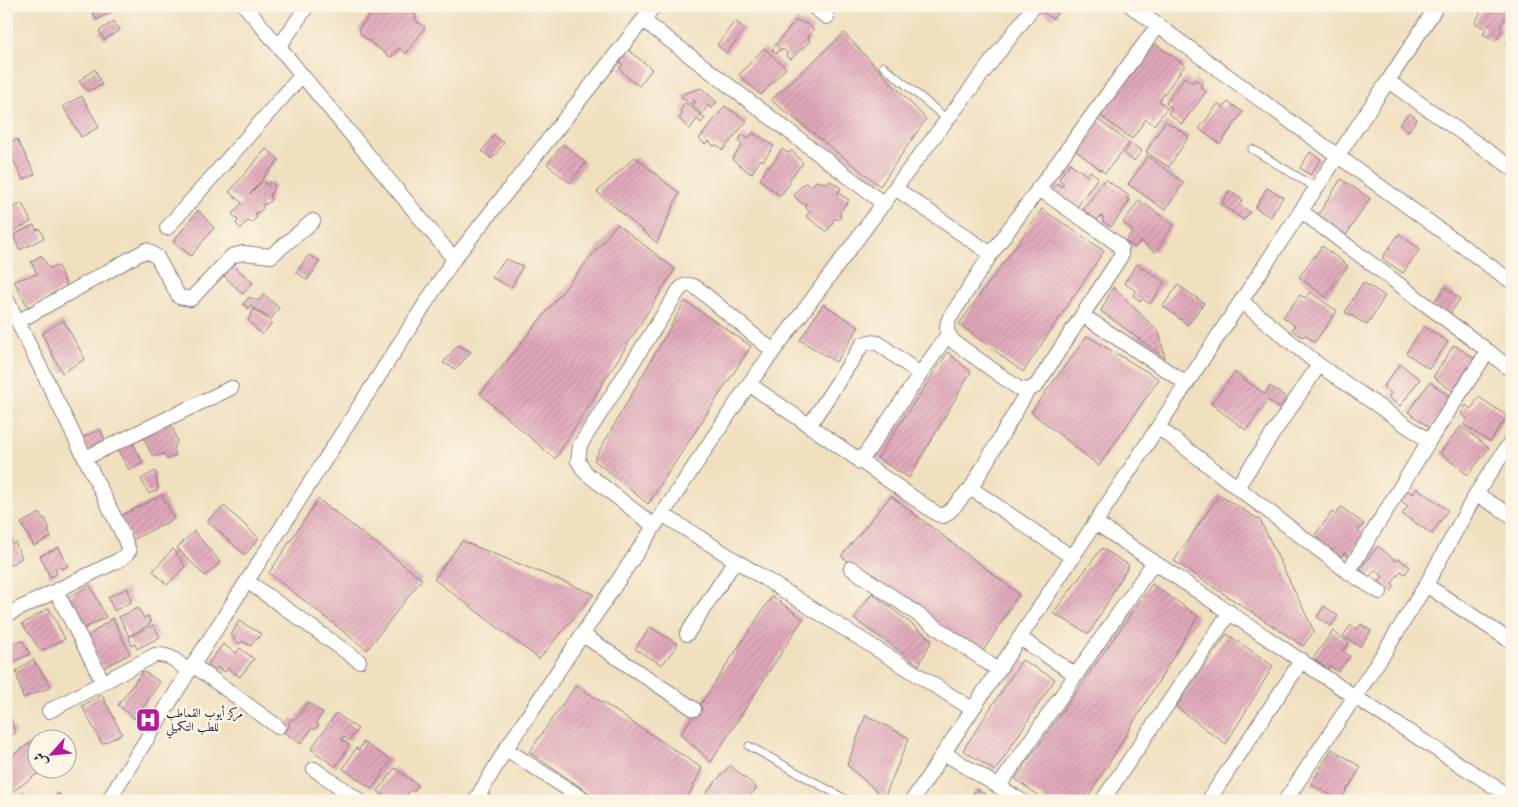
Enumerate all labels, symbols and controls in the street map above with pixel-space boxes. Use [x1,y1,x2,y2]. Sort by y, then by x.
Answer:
place label: مركز أيوب القماطب للطب التكميلي [166,705,243,739]
hospital icon: مركز أيوب القماطب للطب التكميلي [135,707,161,733]
north arrow [28,730,78,780]
text: ش [29,750,52,770]

